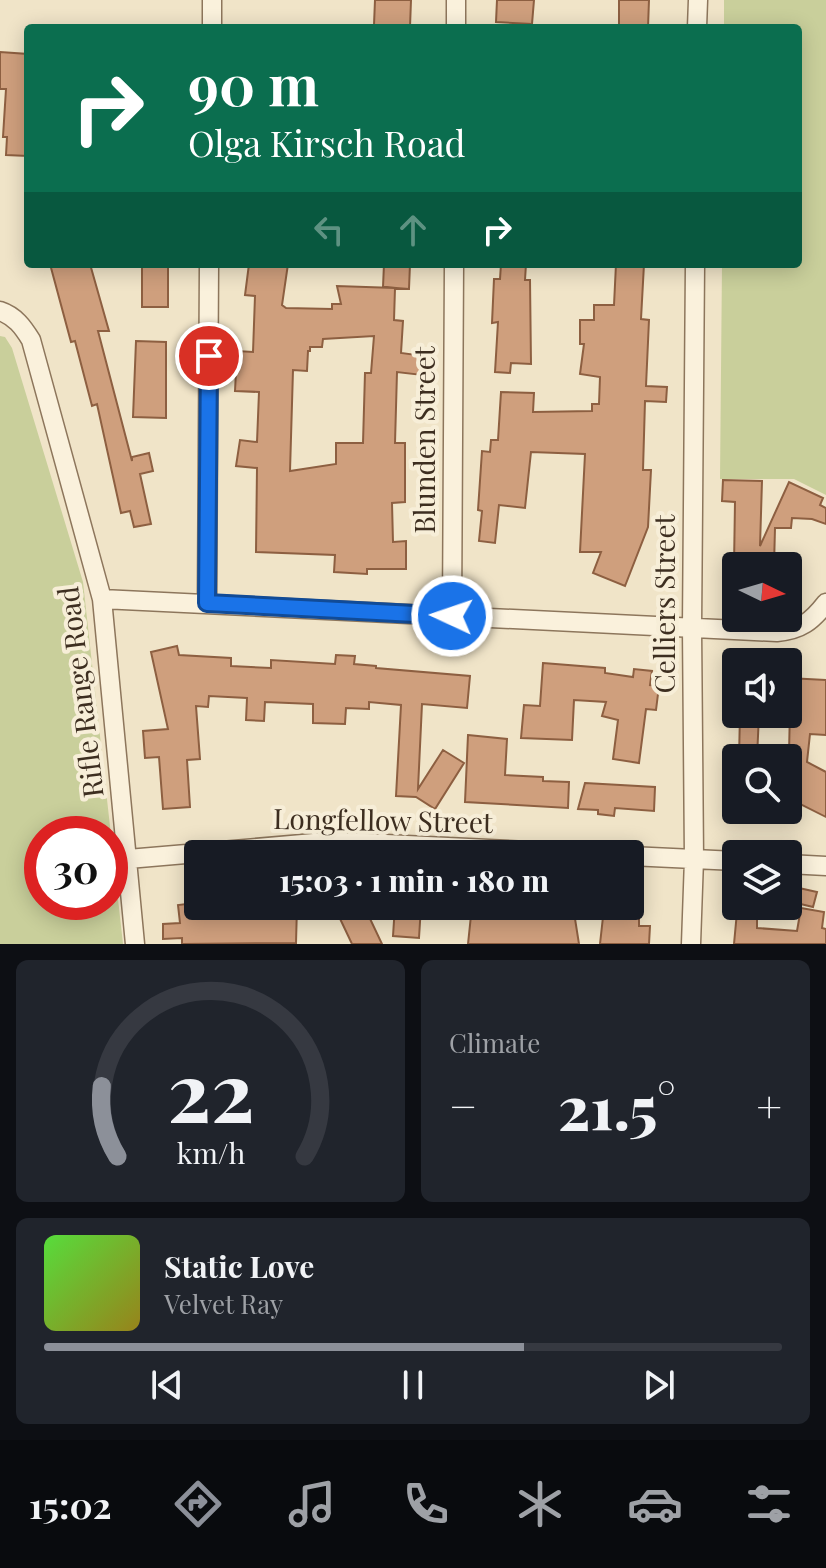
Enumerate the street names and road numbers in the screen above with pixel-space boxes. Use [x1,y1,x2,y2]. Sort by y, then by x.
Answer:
street label: Blunden Street [405,345,442,534]
street label: Celliers Street [645,513,682,693]
street label: Rifle Range Road [48,584,111,800]
street label: Longfellow Street [273,799,494,840]

